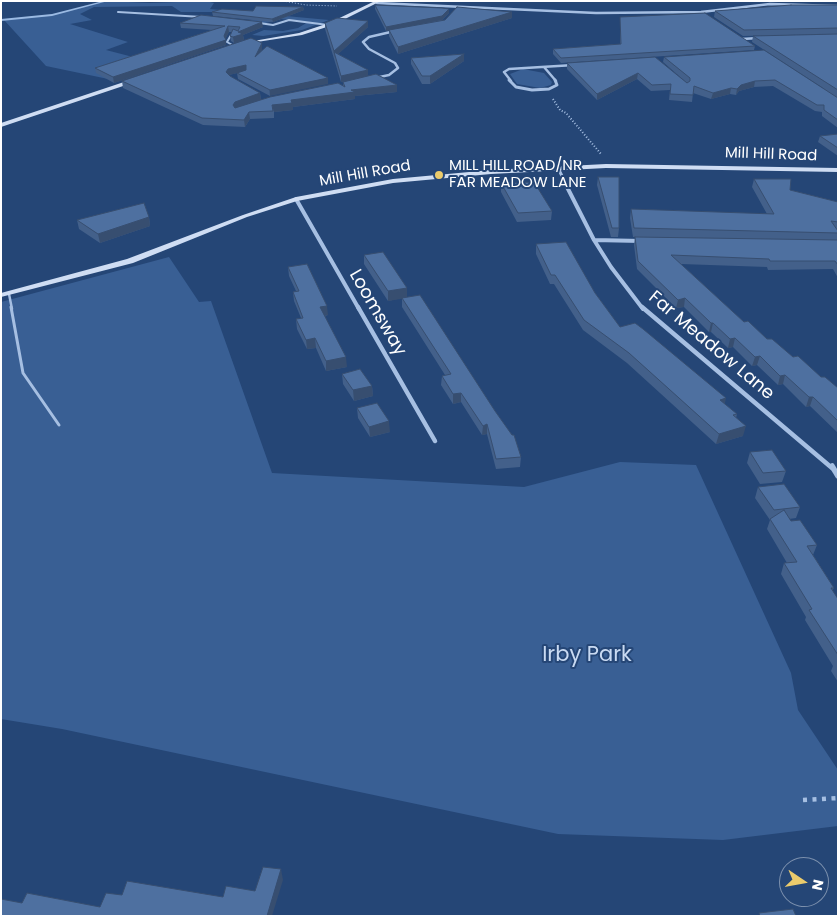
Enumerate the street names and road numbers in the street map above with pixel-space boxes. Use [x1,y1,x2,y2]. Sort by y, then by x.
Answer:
street label: Mill Hill Road [724,144,818,166]
street label: Mill Hill Road [318,157,412,191]
street label: Loomsway [344,266,410,360]
street label: Far Meadow Lane [644,287,778,405]

